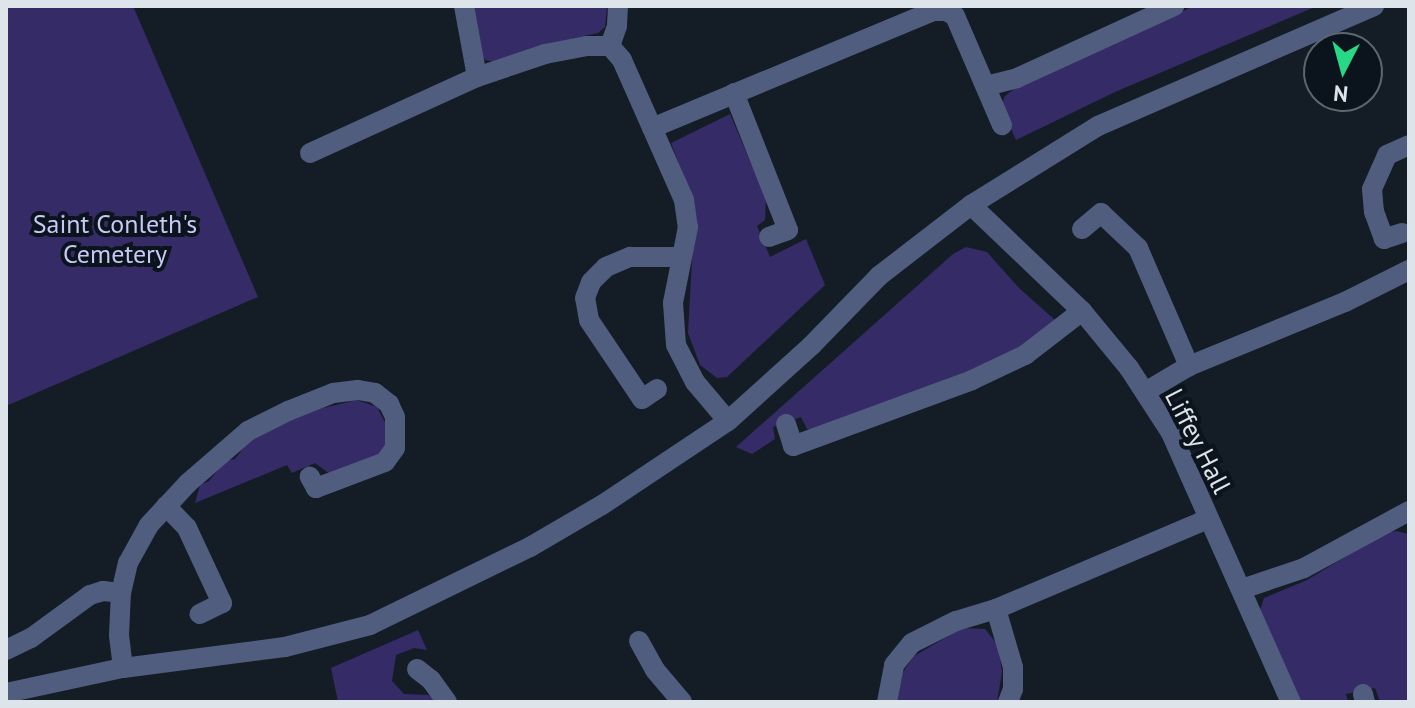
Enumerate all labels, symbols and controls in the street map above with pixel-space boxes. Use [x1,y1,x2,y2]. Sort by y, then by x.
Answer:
north arrow [1303,32,1383,112]
text: N [1332,79,1349,109]
park label: Saint Conleth's Cemetery [33,208,197,270]
street label: Liffey Hall [1158,383,1238,499]

